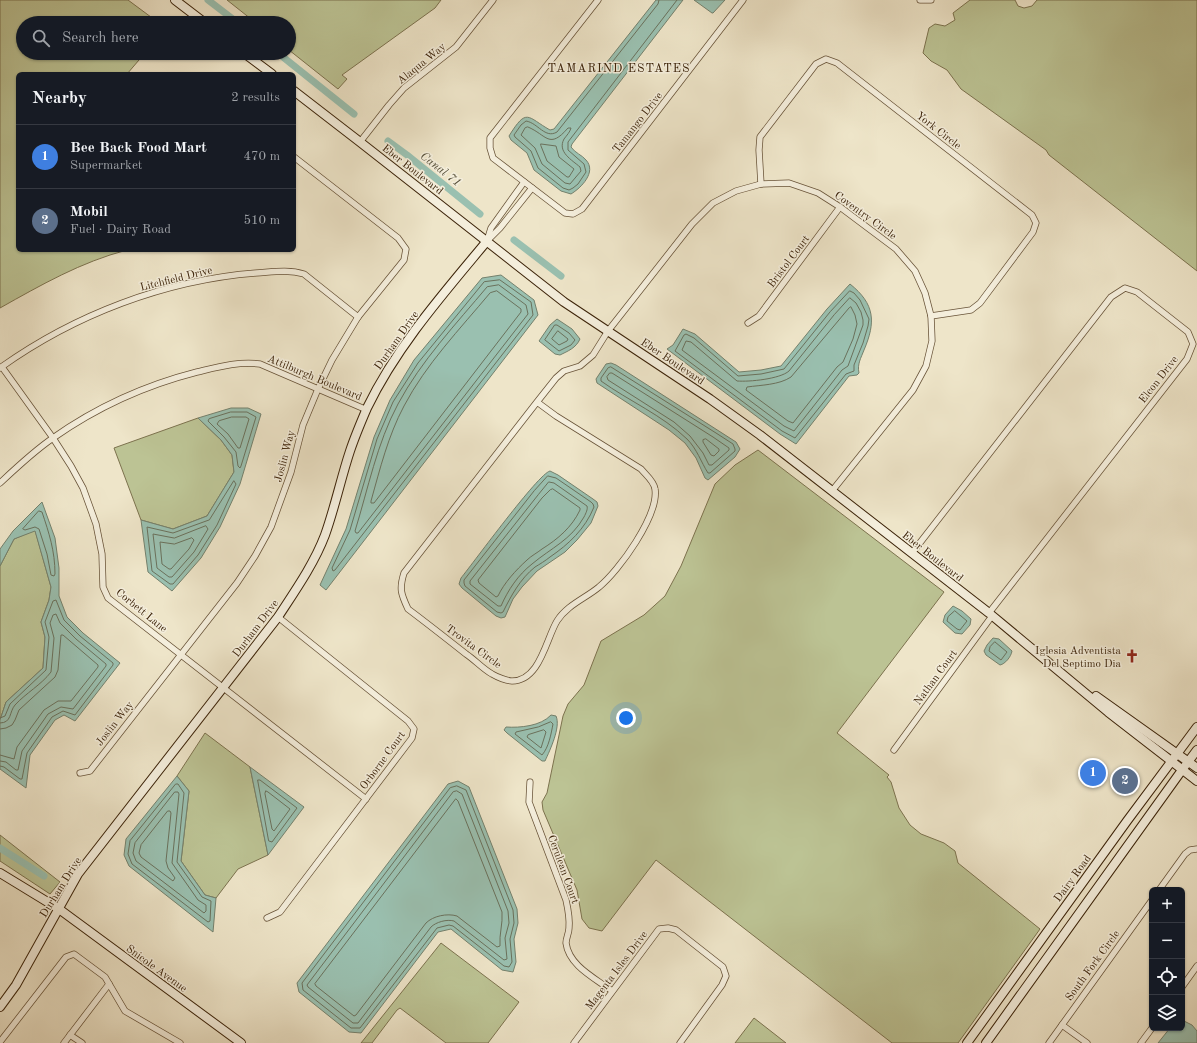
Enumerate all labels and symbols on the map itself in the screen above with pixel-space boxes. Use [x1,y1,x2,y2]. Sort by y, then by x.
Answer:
street label: Alaqua Way [396,41,448,87]
district label: TAMARIND ESTATES [547,63,691,75]
street label: Tamango Drive [611,90,665,155]
street label: York Circle [914,110,963,152]
street label: Eber Boulevard [380,143,445,197]
water label: Canal 71 [418,150,463,189]
street label: Coventry Circle [832,190,898,242]
street label: Bristol Court [766,234,812,290]
street label: Litchfield Drive [139,265,214,294]
street label: Durham Drive [373,310,421,372]
street label: Eber Boulevard [638,337,706,388]
street label: Attilburgh Boulevard [266,354,363,403]
street label: Elcon Drive [1138,354,1181,405]
street label: Joslin Way [273,429,298,483]
street label: Eber Boulevard [900,530,965,584]
street label: Corbett Lane [113,587,169,635]
street label: Durham Drive [231,598,281,660]
street label: Trovita Circle [443,623,503,671]
place label: Iglesia Adventista Del Septimo Dia [1035,646,1122,670]
street label: Nathan Court [913,648,960,708]
church icon: Iglesia Adventista Del Septimo Dia [1124,648,1140,664]
street label: Joslin Way [95,699,136,748]
your location [616,708,636,728]
street label: Orborne Court [358,730,408,792]
pin: 1 [1080,758,1106,788]
pin: 2 [1112,766,1138,796]
street label: Cerulean Court [545,834,580,906]
street label: Dairy Road [1053,853,1094,904]
street label: Durham Drive [38,856,84,920]
street label: South Fork Circle [1064,929,1122,1003]
street label: Magenta Isles Drive [584,930,650,1012]
street label: Snicole Avenue [124,944,188,995]

